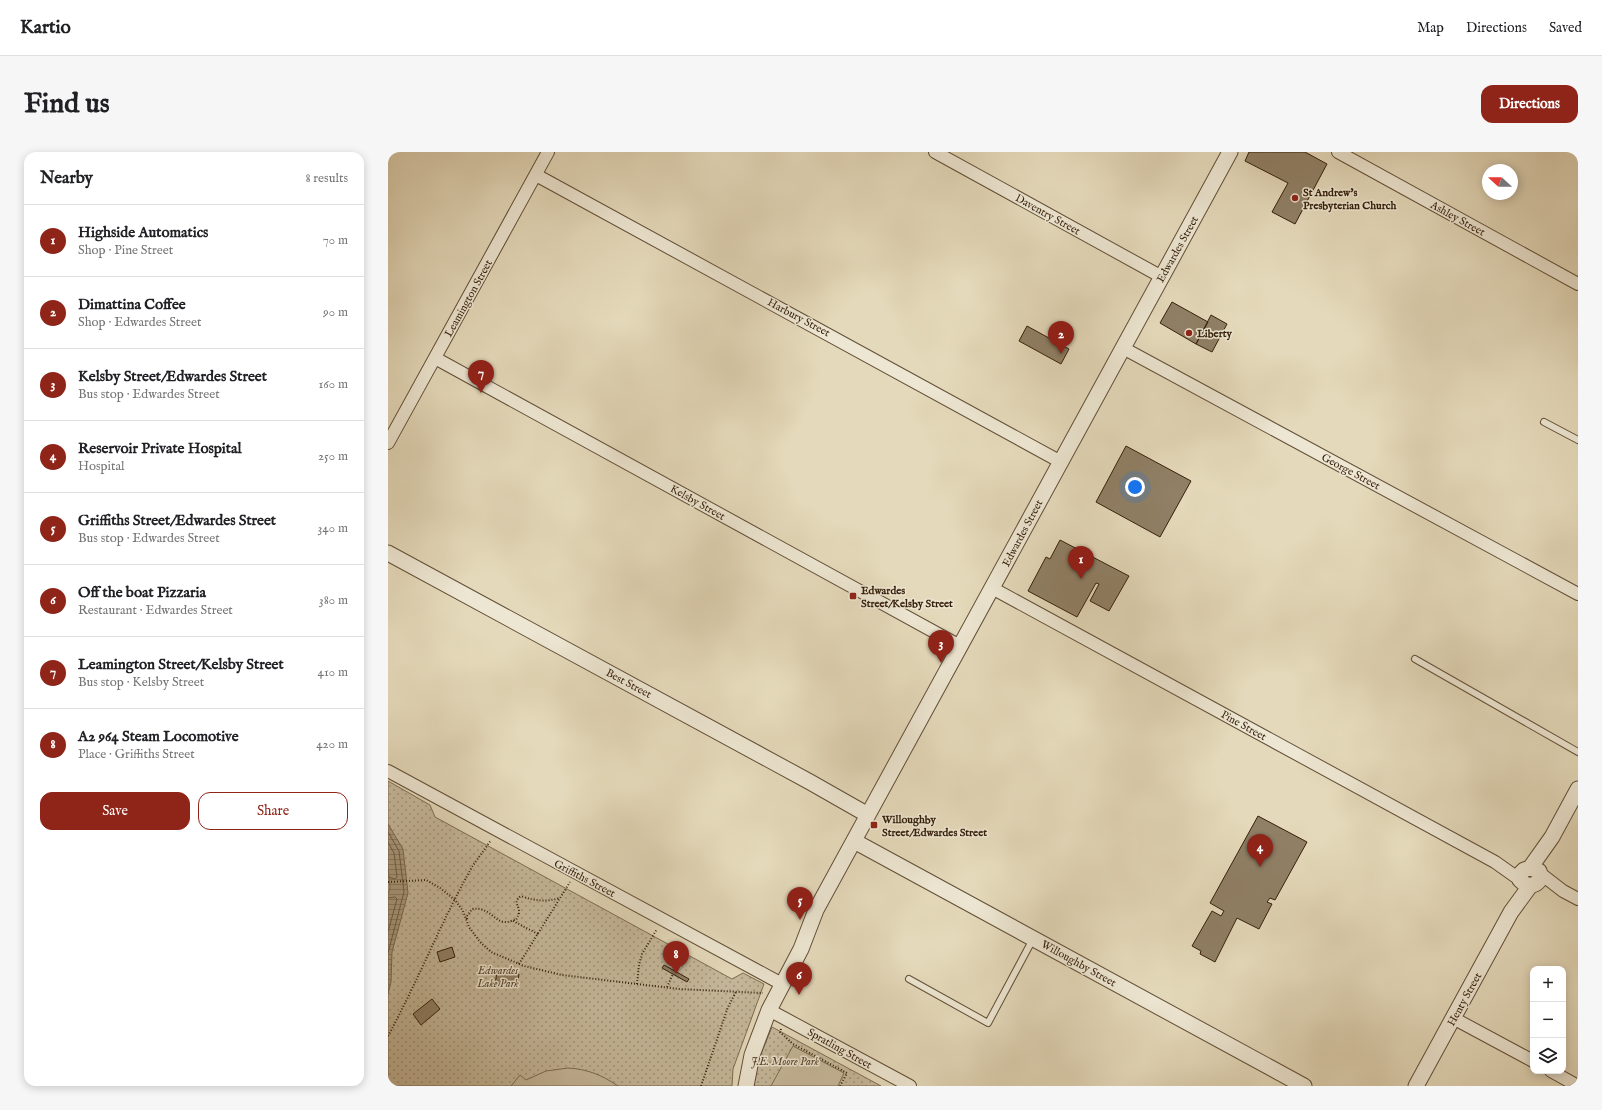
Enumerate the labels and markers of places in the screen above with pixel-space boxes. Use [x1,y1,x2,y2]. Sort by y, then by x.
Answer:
place label: St Andrew's Presbyterian Church [1303,186,1396,213]
marker: St Andrew's Presbyterian Church [1290,193,1300,203]
pin: 2 [1048,321,1074,354]
place label: Liberty [1196,327,1232,341]
marker: Liberty [1184,328,1194,338]
pin: 7 [468,360,494,393]
pin: 1 [1068,546,1094,579]
place label: Edwardes Street/Kelsby Street [861,584,953,611]
marker: Edwardes Street/Kelsby Street [848,591,858,601]
pin: 3 [928,630,954,663]
place label: Willoughby Street/Edwardes Street [881,813,987,840]
marker: Willoughby Street/Edwardes Street [869,820,879,830]
pin: 4 [1247,834,1273,867]
pin: 5 [787,887,813,920]
pin: 8 [663,941,689,974]
pin: 6 [786,962,812,995]

